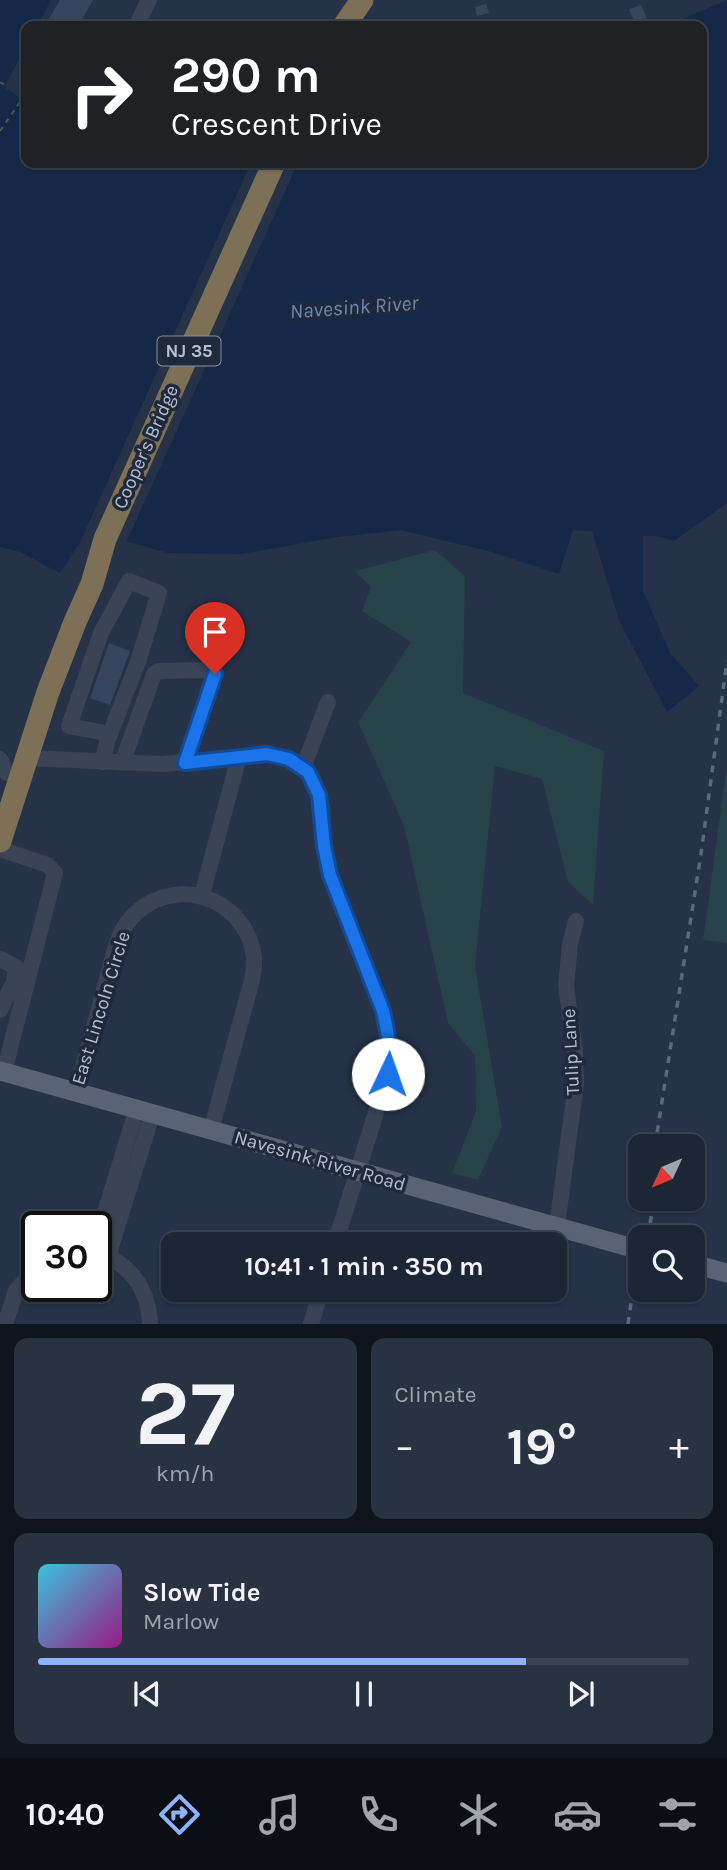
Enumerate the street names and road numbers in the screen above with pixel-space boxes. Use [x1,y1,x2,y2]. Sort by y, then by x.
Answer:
road number: NJ 35 [158,337,220,366]
street label: Cooper's Bridge [109,382,183,512]
street label: East Lincoln Circle [67,929,135,1087]
street label: Tulip Lane [558,1008,584,1096]
street label: Navesink River Road [232,1126,408,1196]

